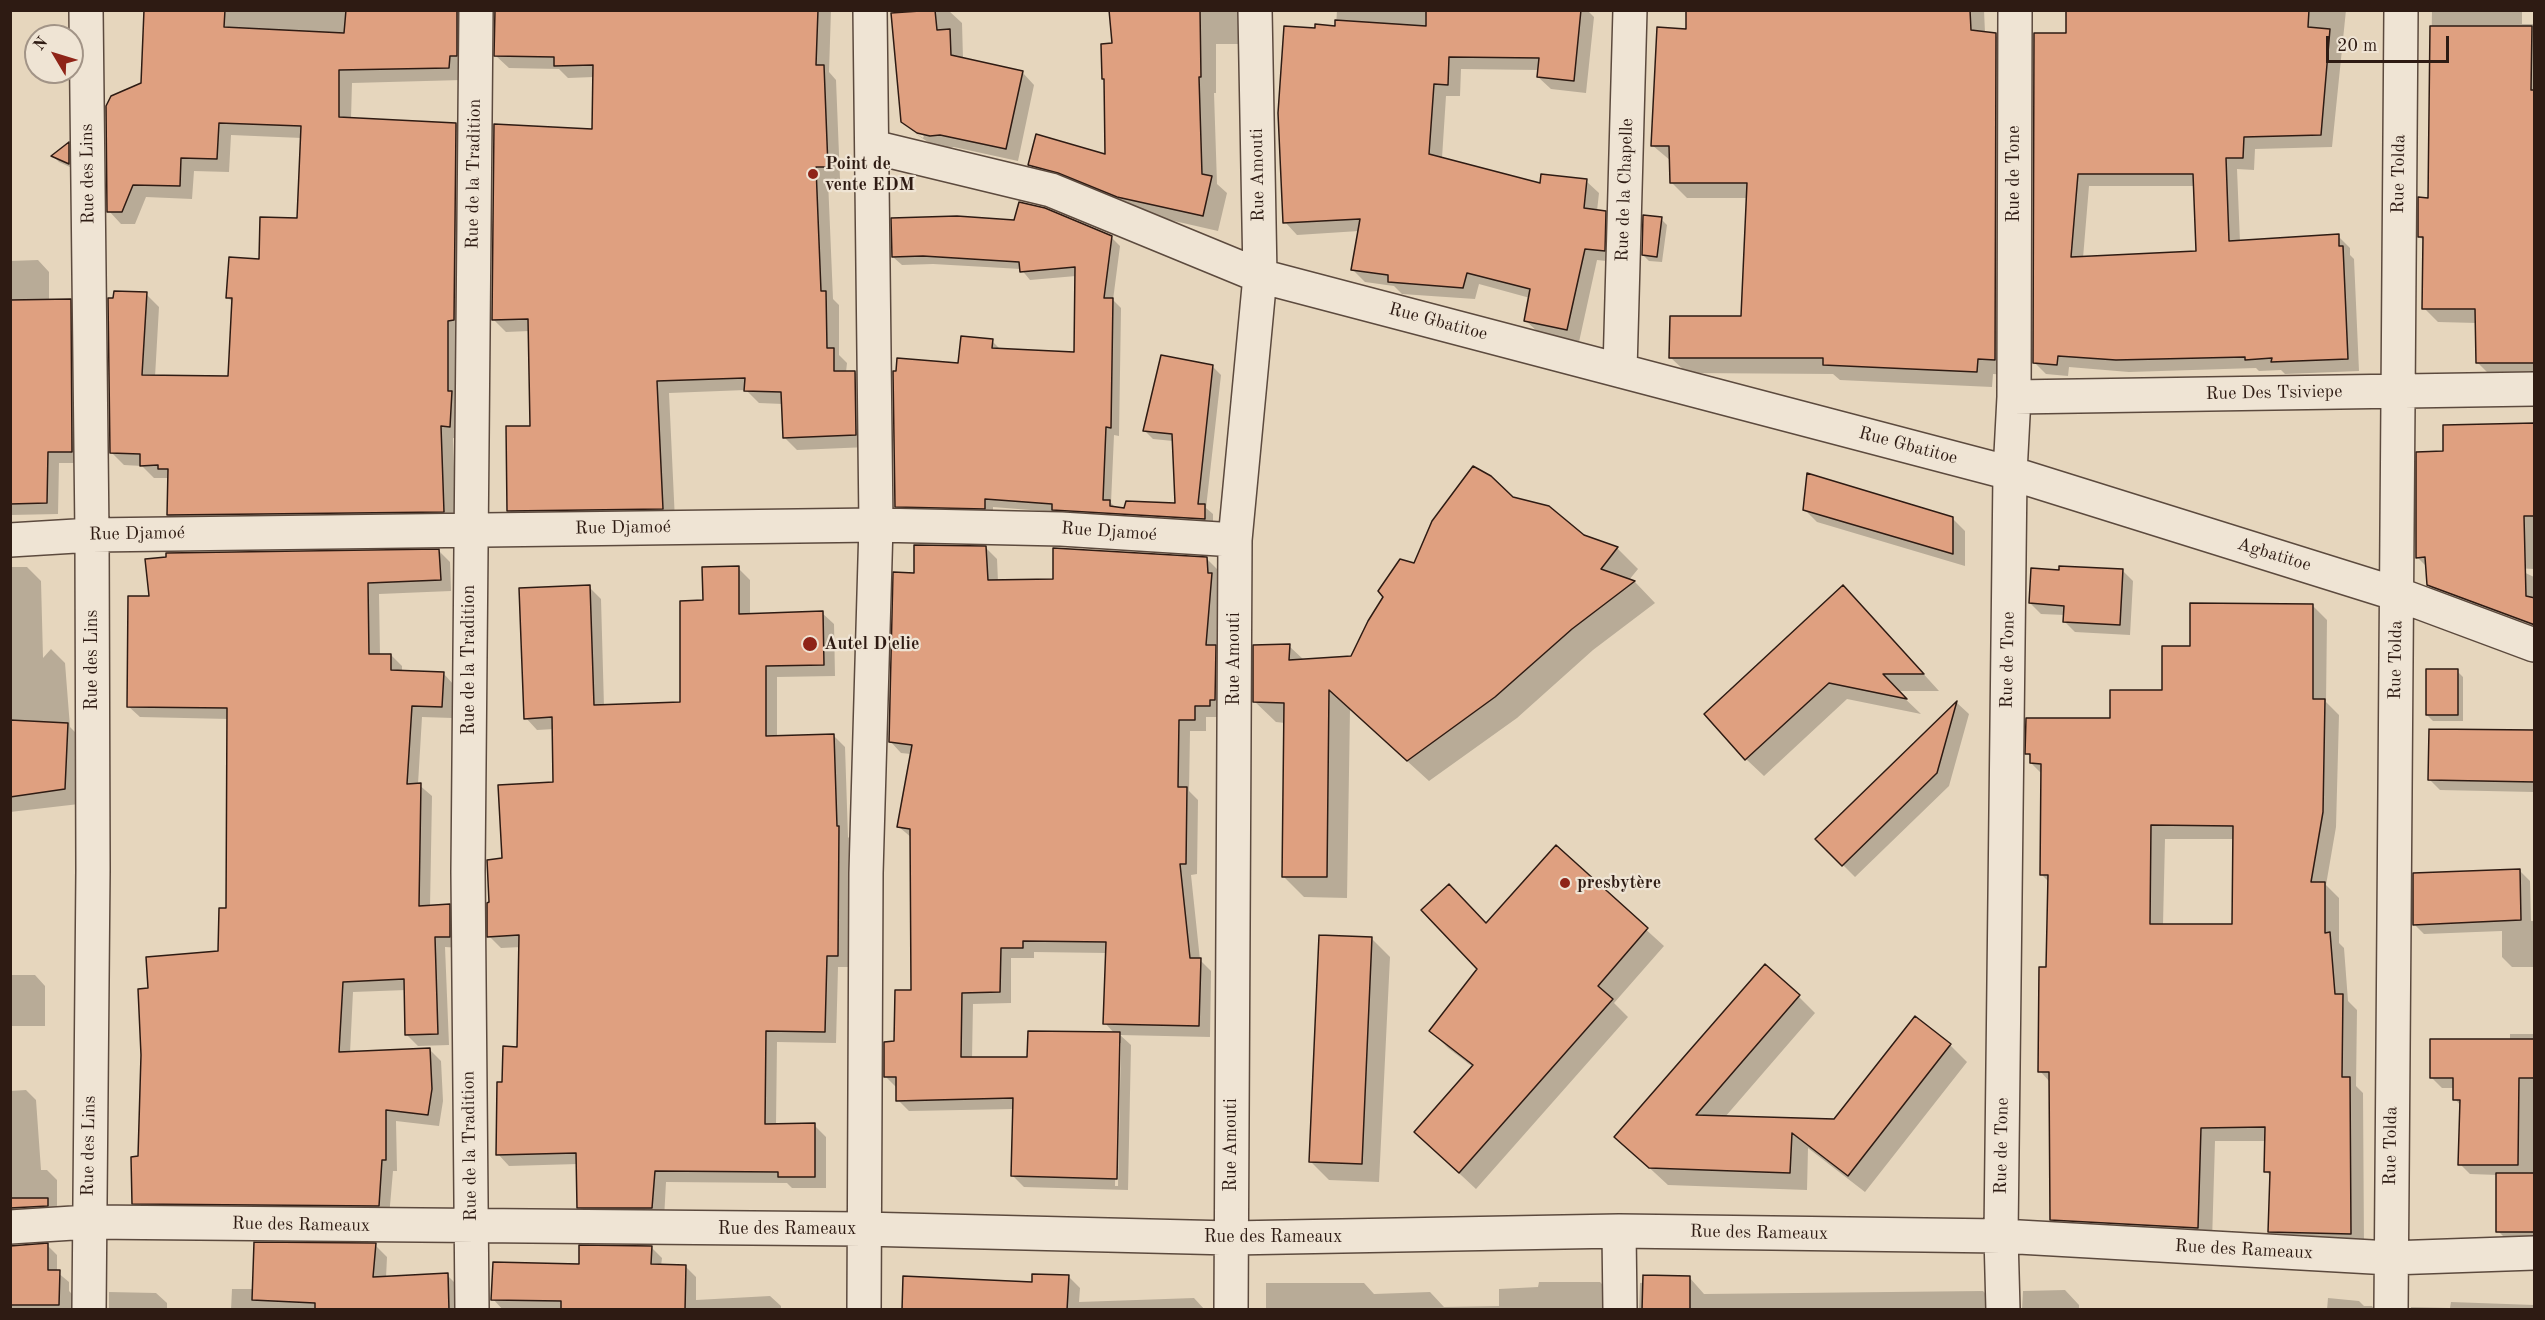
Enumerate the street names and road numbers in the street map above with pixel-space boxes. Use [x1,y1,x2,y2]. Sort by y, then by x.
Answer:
street label: Rue de la Tradition [462,99,486,249]
street label: Rue de la Chapelle [1612,118,1638,262]
street label: Rue des Lins [76,123,100,225]
street label: Rue de Tone [2003,125,2025,223]
street label: Rue Amouti [1246,128,1270,222]
street label: Rue Tolda [2388,134,2410,214]
street label: Rue Gbatitoe [1386,298,1490,346]
street label: Rue Des Tsiviepe [2205,381,2343,405]
street label: Rue Gbatitoe [1856,422,1960,470]
street label: Rue Djamoé [575,516,671,540]
street label: Rue Djamoé [1060,518,1158,546]
street label: Rue Djamoé [89,522,185,546]
street label: Agbatitoe [2234,534,2314,576]
street label: Rue de la Tradition [458,585,480,735]
street label: Rue des Lins [81,610,103,710]
street label: Rue de Tone [1996,611,2020,709]
street label: Rue Amouti [1223,612,1245,706]
street label: Rue Tolda [2385,620,2407,700]
street label: Rue de la Tradition [458,1071,482,1221]
street label: Rue des Lins [77,1095,101,1197]
street label: Rue de Tone [1990,1097,2014,1195]
street label: Rue Amouti [1220,1098,1242,1192]
street label: Rue Tolda [2380,1106,2402,1186]
street label: Rue des Rameaux [232,1213,370,1237]
street label: Rue des Rameaux [718,1218,856,1240]
street label: Rue des Rameaux [1690,1221,1828,1245]
street label: Rue des Rameaux [1204,1226,1342,1248]
street label: Rue des Rameaux [2174,1236,2314,1264]

